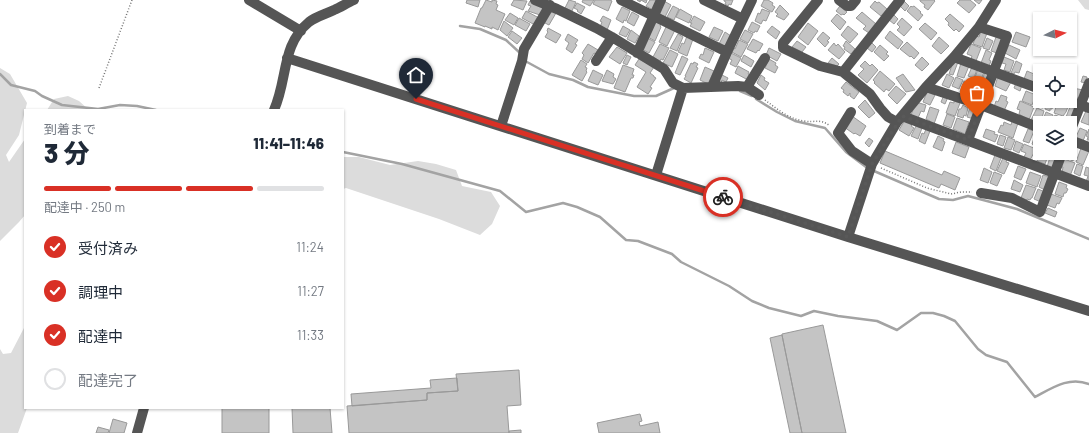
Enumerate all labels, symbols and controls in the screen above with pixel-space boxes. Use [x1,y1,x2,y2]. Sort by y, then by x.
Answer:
north arrow [1033,12,1077,56]
map controls [1033,12,1077,160]
pin [399,58,433,99]
icon: home [405,64,427,86]
button: locate [1033,64,1077,108]
pin [960,76,994,117]
icon: bag [966,82,988,104]
button: layers [1033,116,1077,160]
text: 到着まで [44,121,96,137]
text: 11:41–11:46 [253,134,324,152]
text: 3 分 [44,137,89,168]
courier [703,177,743,217]
icon: bike [712,186,734,208]
text: 配達中 · 250 m [44,199,125,215]
icon: check [44,236,66,258]
text: 受付済み [78,239,138,257]
text: 11:24 [296,239,324,255]
icon: check [44,280,66,302]
text: 調理中 [78,283,123,301]
text: 11:27 [297,283,324,299]
icon: check [44,324,66,346]
text: 配達中 [78,327,123,345]
text: 11:33 [297,327,324,343]
text: 配達完了 [78,371,138,389]

